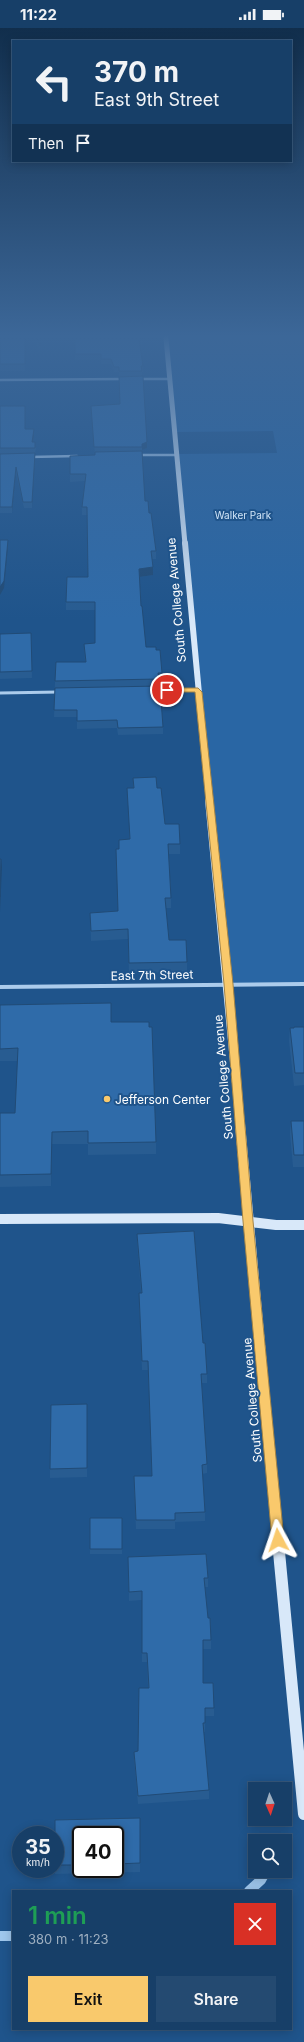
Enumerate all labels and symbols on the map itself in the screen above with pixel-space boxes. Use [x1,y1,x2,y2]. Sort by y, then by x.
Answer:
park label: Walker Park [215,509,272,521]
street label: South College Avenue [163,537,189,663]
pin [150,673,184,707]
street label: East 7th Street [111,967,194,983]
street label: South College Avenue [210,1014,236,1140]
place label: Jefferson Center [115,1092,211,1107]
marker: Jefferson Center [102,1094,112,1104]
street label: South College Avenue [239,1337,265,1463]
position arrow [257,1519,299,1561]
north arrow [248,1782,292,1826]
speed limit sign: 40 [72,1826,124,1878]

